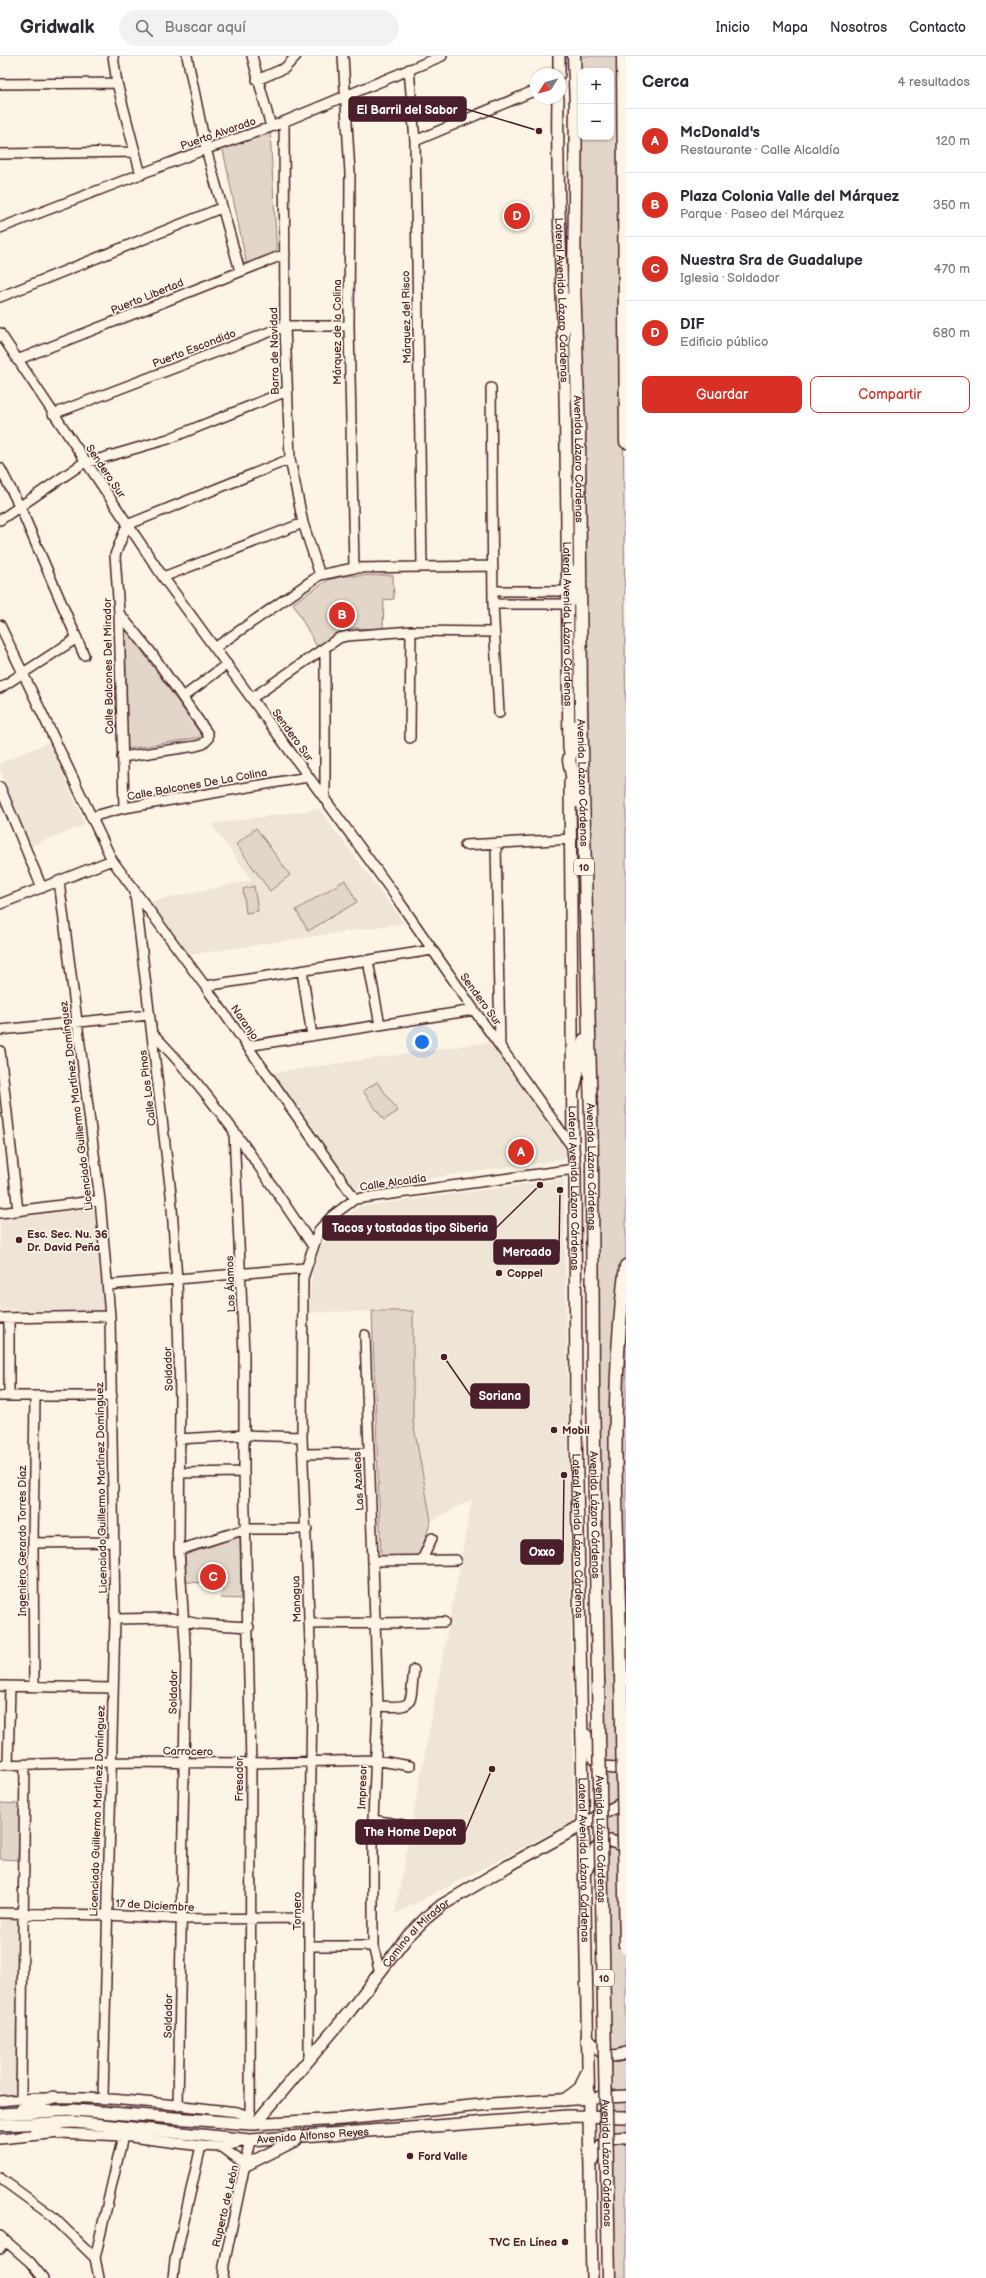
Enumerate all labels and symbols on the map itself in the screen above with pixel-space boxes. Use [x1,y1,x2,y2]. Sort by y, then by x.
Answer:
north arrow [530,68,566,104]
callout: El Barril del Sabor [349,97,466,121]
text: El Barril del Sabor [356,103,458,118]
street label: Puerto Alvarado [179,114,258,152]
pin: D [504,201,530,231]
street label: Lateral Avenida Lázaro Cárdenas [552,217,571,383]
street label: Márquez del Risco [399,270,414,364]
street label: Puerto Libertad [109,276,185,317]
street label: Márquez de la Colina [331,279,344,385]
street label: Barra de Navidad [267,307,282,395]
street label: Puerto Escondido [151,327,238,370]
street label: Avenida Lázaro Cárdenas [571,395,586,523]
street label: Sendero Sur [83,442,129,501]
street label: Lateral Avenida Lázaro Cárdenas [560,541,574,707]
street label: Calle Balcones Del Mirador [101,597,116,734]
pin: B [329,600,355,630]
street label: Sendero Sur [269,707,317,765]
street label: Avenida Lázaro Cárdenas [574,719,590,847]
street label: Calle Balcones De La Colina [126,766,268,803]
road number: 10 [574,859,594,875]
street label: Sendero Sur [457,971,505,1029]
street label: Licenciado Guillermo Martínez Domínguez [57,1000,96,1212]
street label: Naranjo [228,1002,261,1042]
your location [412,1032,432,1052]
street label: Calle Los Pinos [136,1049,159,1127]
street label: Avenida Lázaro Cárdenas [584,1103,598,1231]
street label: Lateral Avenida Lázaro Cárdenas [566,1105,581,1271]
pin: A [508,1137,534,1167]
street label: Calle Alcaldía [359,1171,427,1194]
callout: Tacos y tostadas tipo Siberia [323,1216,496,1240]
text: Tacos y tostadas tipo Siberia [332,1221,488,1236]
place label: Esc. Sec. Nu. 36 Dr. David Peña [27,1228,108,1254]
marker: Esc. Sec. Nu. 36 Dr. David Peña [14,1235,24,1245]
callout: Mercado [494,1240,559,1264]
text: Mercado [502,1245,552,1260]
street label: Los Álamos [222,1255,238,1313]
place label: Coppel [507,1267,543,1280]
marker: Coppel [494,1268,504,1278]
street label: Soldador [161,1346,176,1391]
street label: Licenciado Guillermo Martínez Domínguez [93,1382,110,1594]
callout: Soriana [471,1384,529,1408]
text: Soriana [479,1389,521,1404]
place label: Mobil [562,1424,590,1437]
marker: Mobil [549,1425,559,1435]
street label: Las Azaleas [350,1450,367,1511]
street label: Avenida Lázaro Cárdenas [587,1451,602,1579]
street label: Lateral Avenida Lázaro Cárdenas [570,1453,586,1619]
street label: Ingeniero Gerardo Torres Díaz [16,1465,29,1616]
callout: Oxxo [521,1540,563,1564]
text: Oxxo [529,1545,555,1560]
pin: C [200,1562,226,1592]
street label: Managua [289,1575,304,1623]
street label: Soldador [167,1669,180,1714]
street label: Licenciado Guillermo Martínez Domínguez [87,1704,108,1917]
street label: Carrocero [163,1745,213,1758]
street label: Fresador [233,1755,246,1802]
street label: Impresor [355,1763,370,1810]
street label: Avenida Lázaro Cárdenas [593,1775,608,1903]
street label: Lateral Avenida Lázaro Cárdenas [576,1777,592,1943]
callout: The Home Depot [356,1820,465,1844]
text: The Home Depot [364,1825,456,1840]
street label: Tornero [291,1892,304,1930]
street label: Camino al Mirador [380,1896,453,1970]
street label: 17 de Diciembre [115,1897,195,1914]
road number: 10 [594,1970,614,1986]
street label: Soldador [162,1993,175,2038]
street label: Avenida Lázaro Cárdenas [599,2099,614,2227]
street label: Avenida Alfonso Reyes [256,2125,370,2146]
place label: Ford Valle [418,2150,468,2163]
marker: Ford Valle [405,2151,415,2161]
street label: Ruperto de León [210,2164,241,2248]
place label: TVC En Línea [489,2236,557,2249]
marker: TVC En Línea [560,2237,570,2247]

